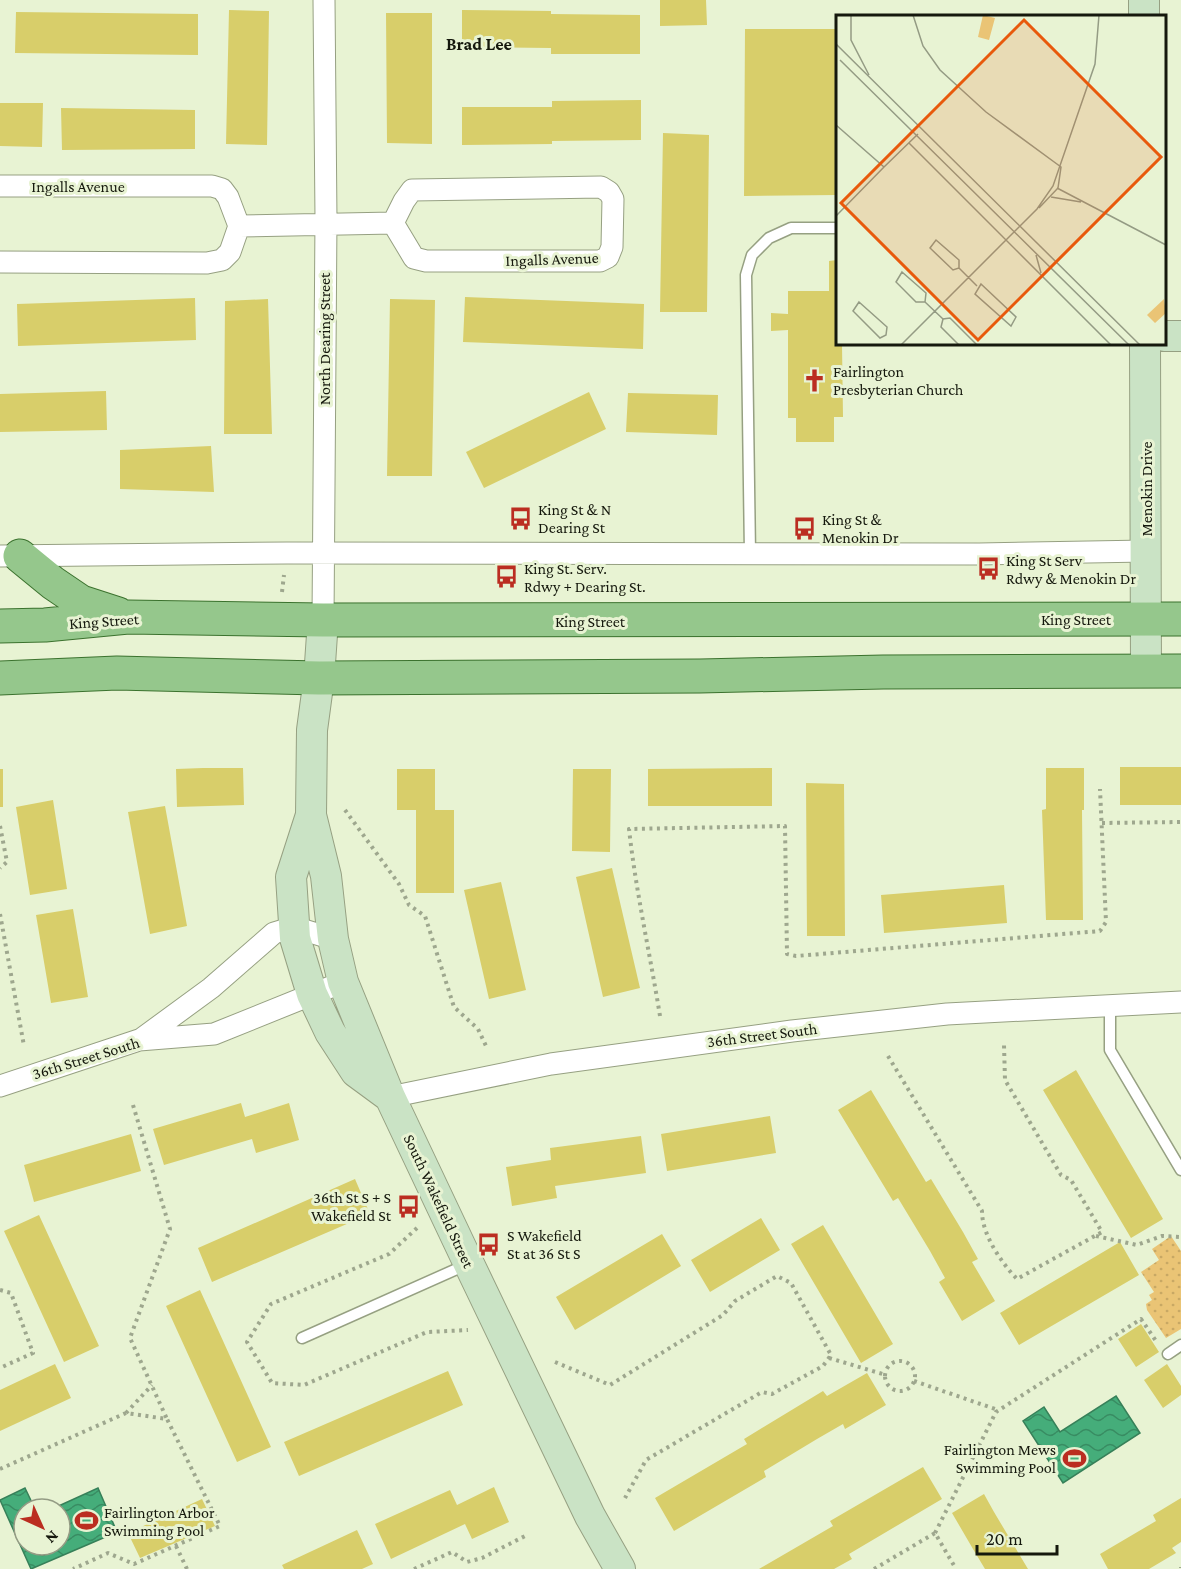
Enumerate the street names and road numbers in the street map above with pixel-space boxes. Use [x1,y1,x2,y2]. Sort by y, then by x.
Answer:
street label: Ingalls Avenue [31,178,125,196]
street label: Ingalls Avenue [505,249,599,270]
street label: North Dearing Street [316,272,334,405]
street label: Menokin Drive [1138,441,1155,537]
street label: King Street [68,610,140,633]
street label: King Street [1041,611,1112,629]
street label: King Street [555,613,626,631]
street label: 36th Street South [706,1020,818,1050]
street label: 36th Street South [31,1034,142,1082]
street label: South Wakefield Street [401,1132,478,1271]

